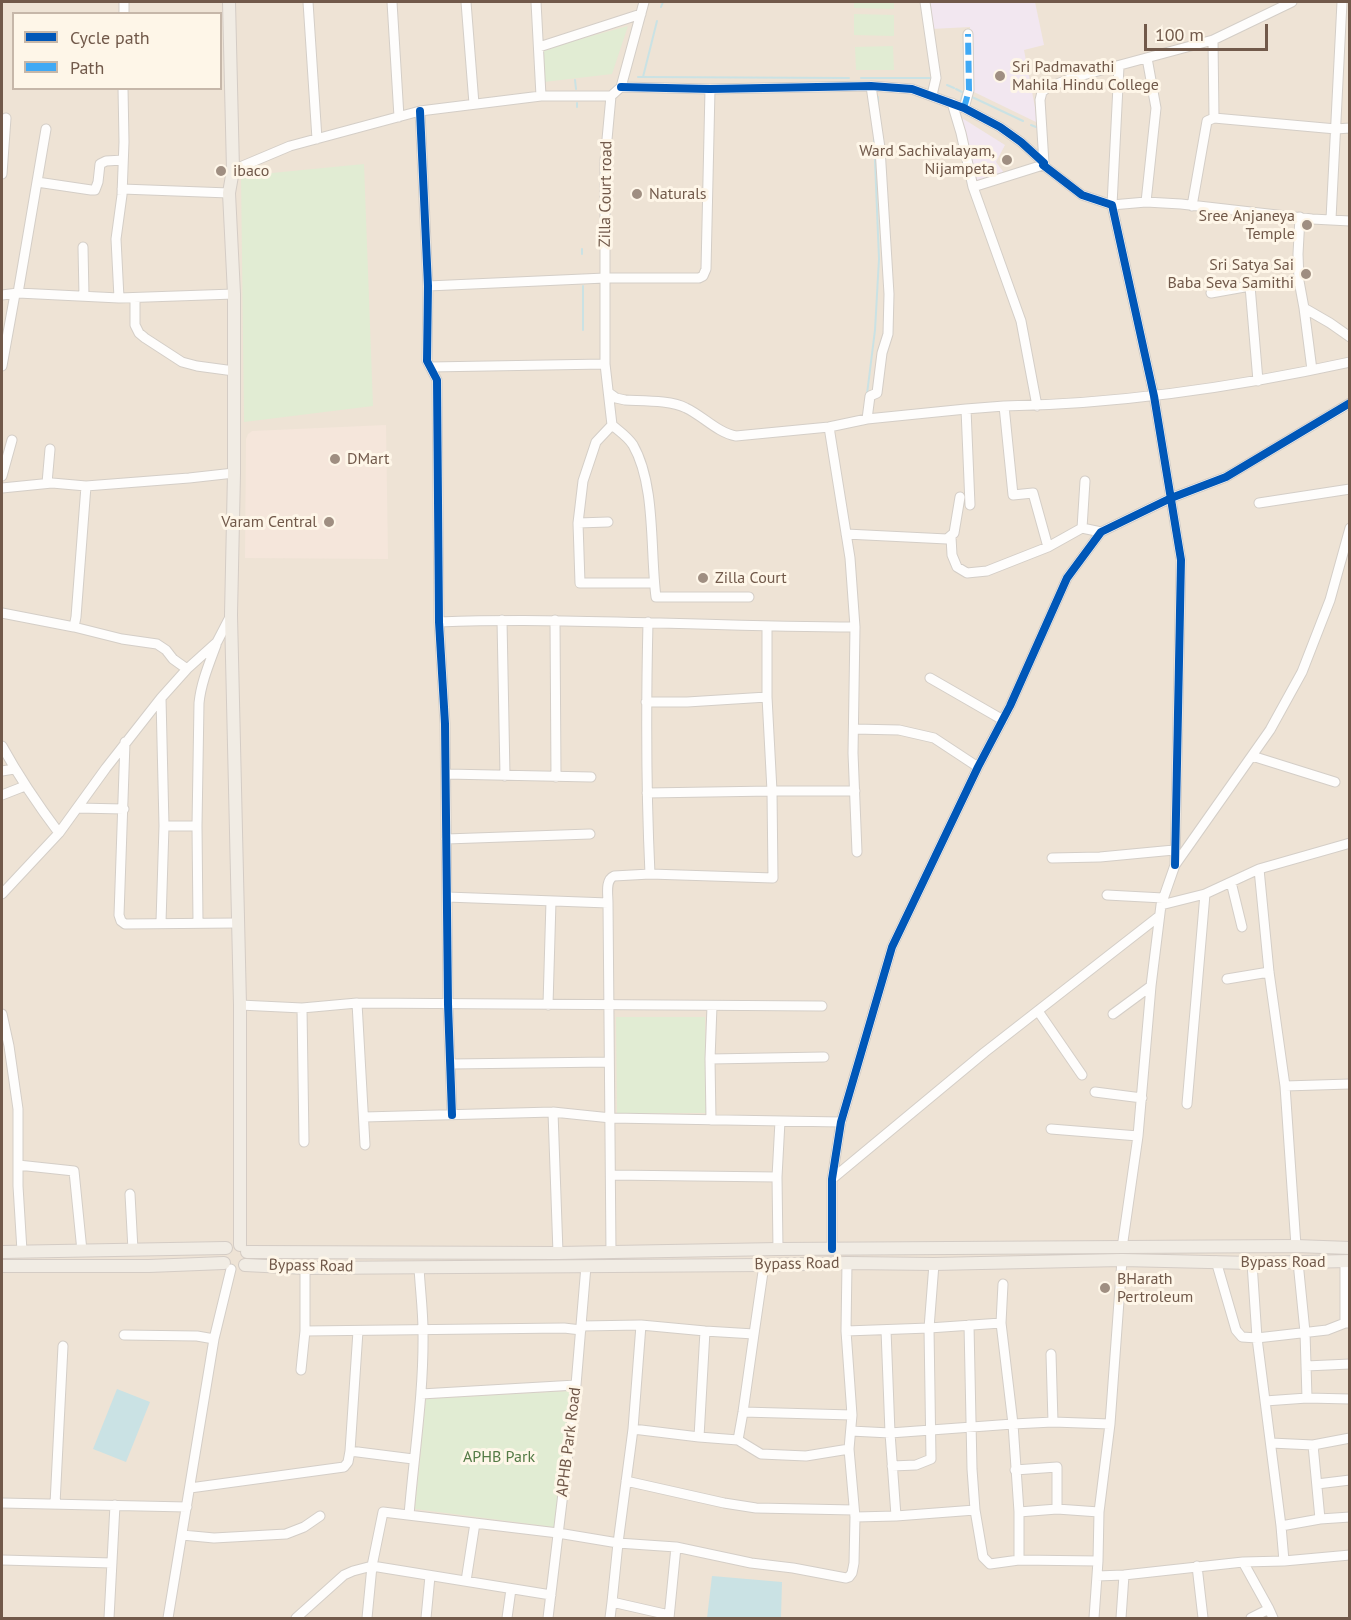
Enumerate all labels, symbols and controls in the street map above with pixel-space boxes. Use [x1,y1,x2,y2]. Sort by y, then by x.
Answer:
legend [12,12,222,90]
scale bar [1147,12,1272,50]
text: 100 m [1155,23,1204,46]
text: Cycle path [70,26,150,49]
text: Path [70,56,104,79]
place label: Sri Padmavathi Mahila Hindu College [1012,57,1159,95]
marker: Sri Padmavathi Mahila Hindu College [993,69,1007,83]
street label: Zilla Court road [595,141,617,247]
place label: Ward Sachivalayam, Nijampeta [859,141,995,179]
marker: Ward Sachivalayam, Nijampeta [1000,153,1014,167]
place label: ibaco [233,161,269,181]
marker: ibaco [214,164,228,178]
place label: Naturals [649,184,707,204]
marker: Naturals [630,187,644,201]
place label: Sree Anjaneya Temple [1198,206,1295,244]
marker: Sree Anjaneya Temple [1300,218,1314,232]
place label: Sri Satya Sai Baba Seva Samithi [1168,255,1294,293]
marker: Sri Satya Sai Baba Seva Samithi [1299,267,1313,281]
place label: DMart [347,449,389,469]
marker: DMart [328,452,342,466]
place label: Varam Central [221,512,317,532]
marker: Varam Central [322,515,336,529]
place label: Zilla Court [715,568,787,588]
marker: Zilla Court [696,571,710,585]
street label: Bypass Road [1240,1252,1326,1272]
street label: Bypass Road [754,1254,840,1274]
street label: Bypass Road [268,1256,354,1276]
place label: BHarath Pertroleum [1117,1269,1193,1307]
marker: BHarath Pertroleum [1098,1281,1112,1295]
street label: APHB Park Road [553,1386,585,1498]
park label: APHB Park [463,1447,535,1467]

